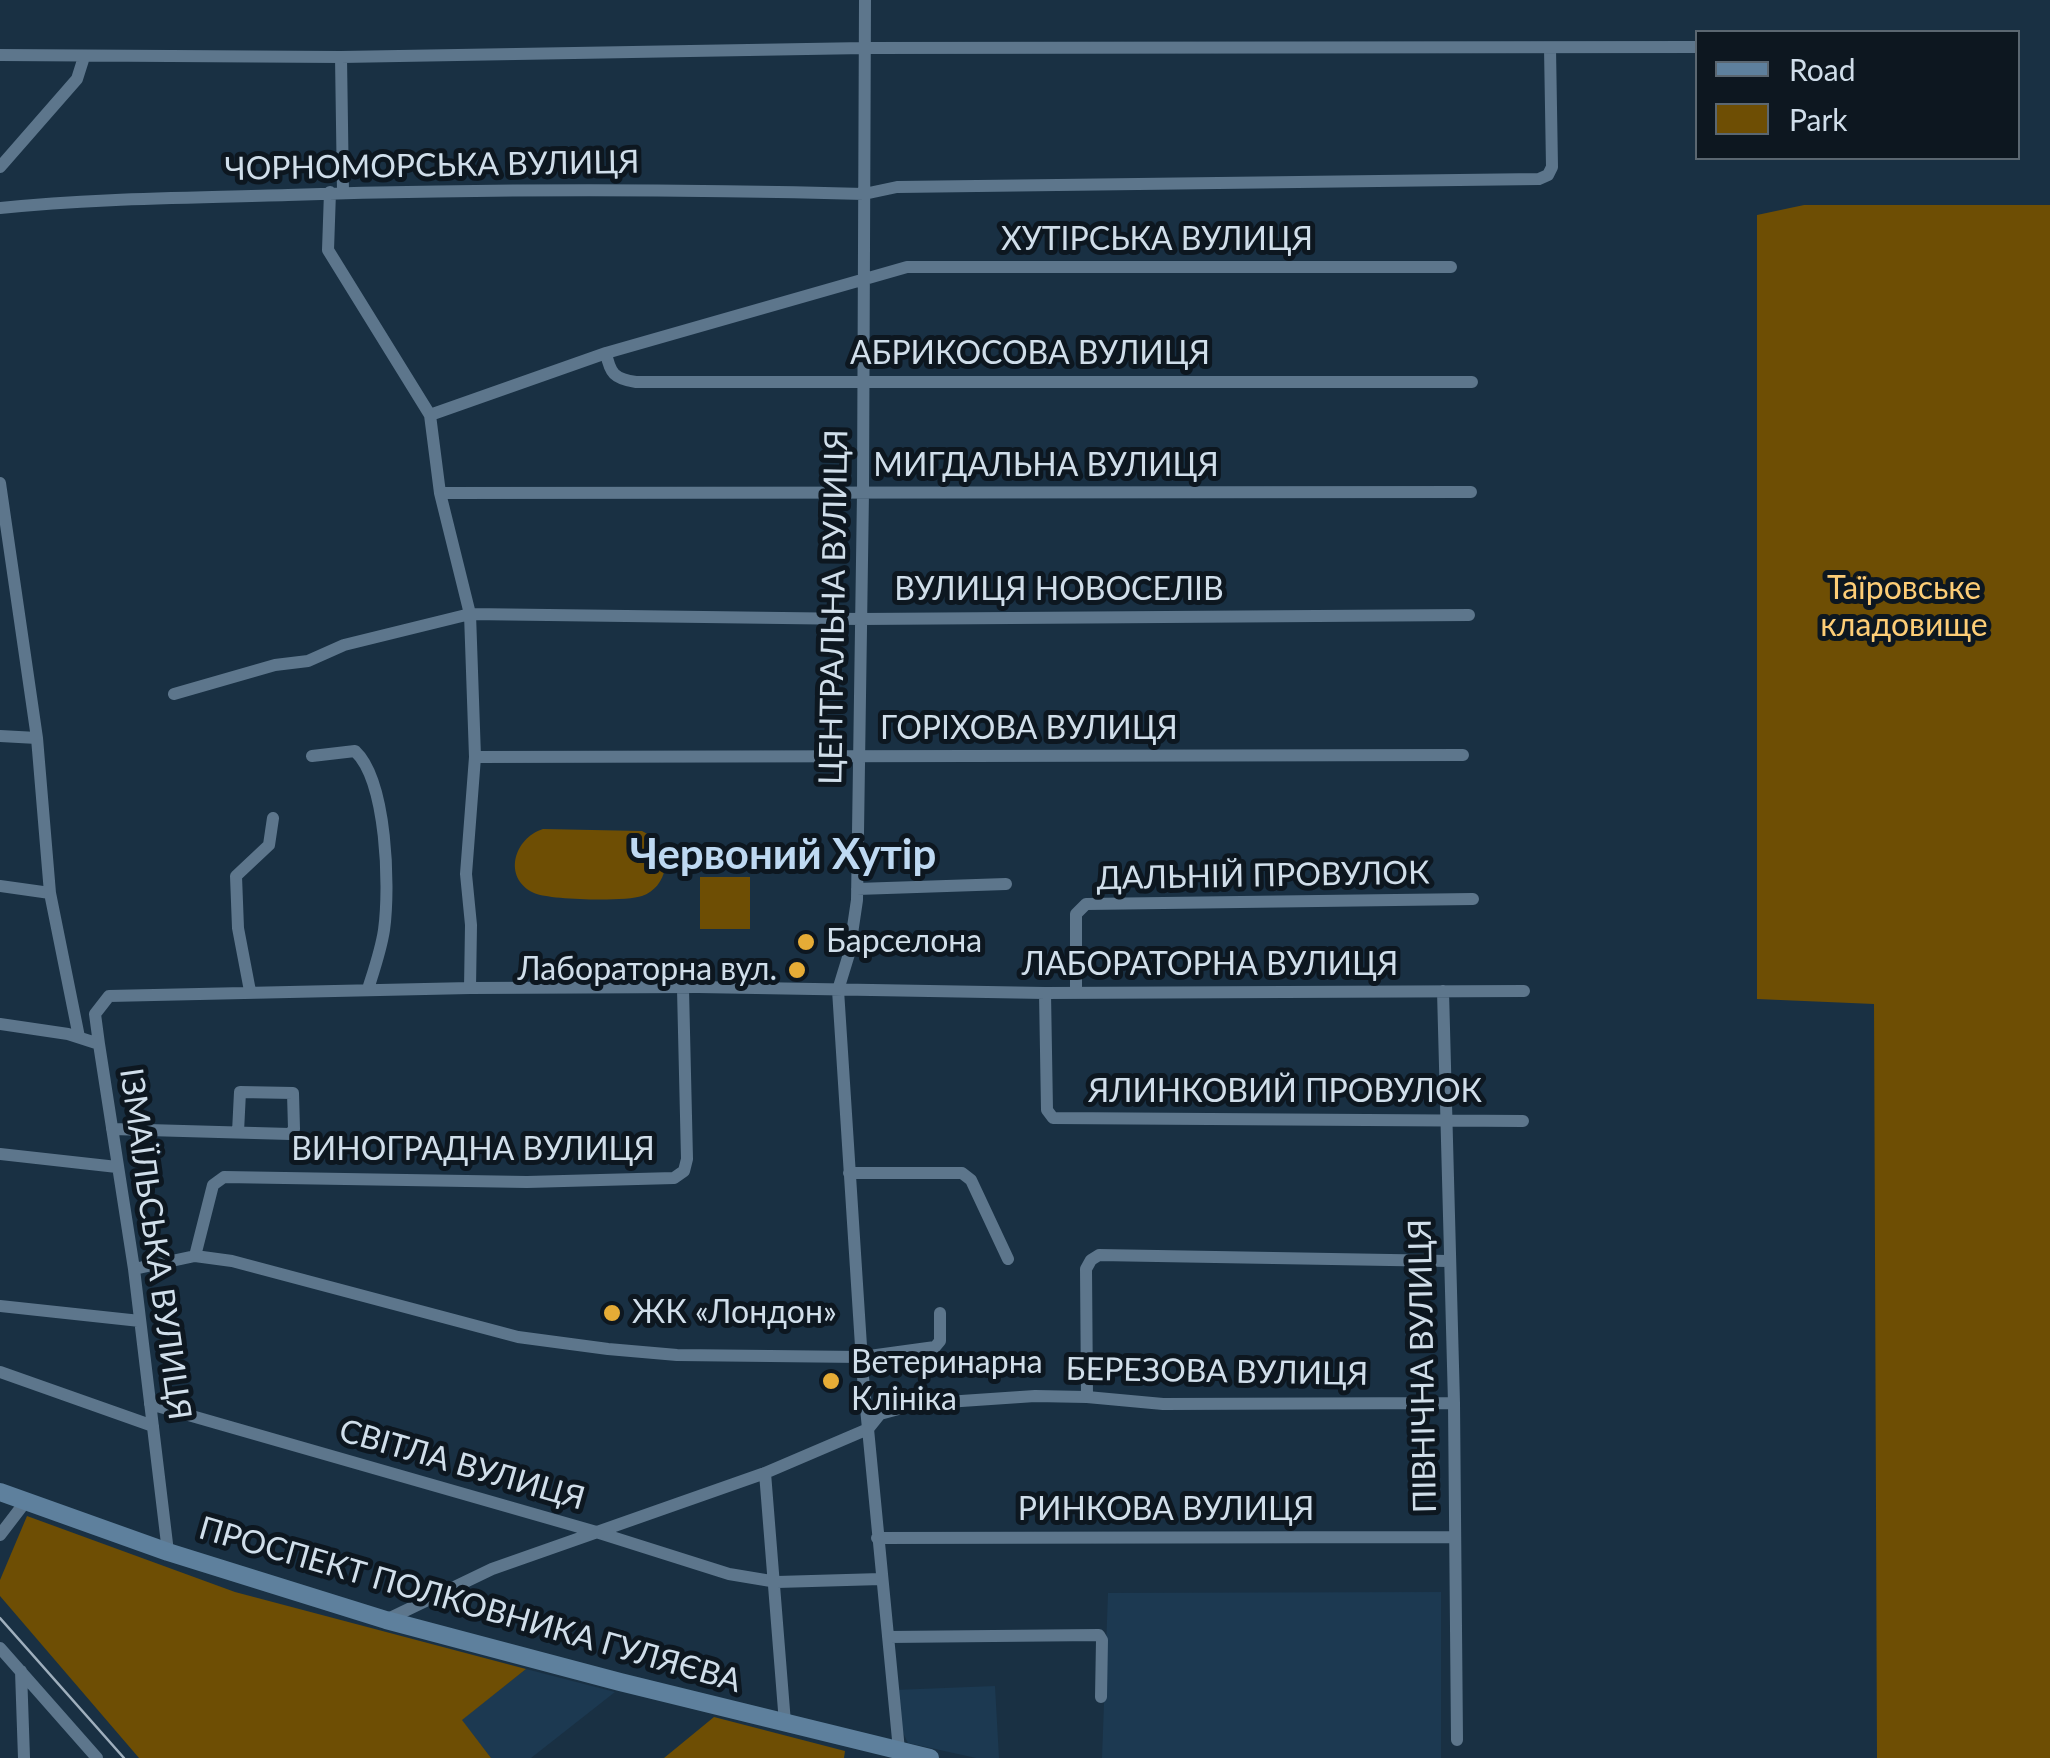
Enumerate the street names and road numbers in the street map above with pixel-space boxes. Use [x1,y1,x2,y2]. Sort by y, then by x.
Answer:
street label: ЧОРНОМОРСЬКА ВУЛИЦЯ [224,143,640,189]
street label: ХУТІРСЬКА ВУЛИЦЯ [1001,221,1313,259]
street label: АБРИКОСОВА ВУЛИЦЯ [850,335,1210,373]
street label: ЦЕНТРАЛЬНА ВУЛИЦЯ [812,429,856,785]
street label: МИГДАЛЬНА ВУЛИЦЯ [873,447,1219,485]
street label: ВУЛИЦЯ НОВОСЕЛІВ [894,571,1224,609]
street label: ГОРІХОВА ВУЛИЦЯ [880,710,1178,748]
street label: ДАЛЬНІЙ ПРОВУЛОК [1096,854,1430,898]
street label: ЛАБОРАТОРНА ВУЛИЦЯ [1022,946,1398,984]
street label: ІЗМАЇЛЬСЬКА ВУЛИЦЯ [111,1066,199,1422]
street label: ЯЛИНКОВИЙ ПРОВУЛОК [1088,1073,1482,1111]
street label: ВИНОГРАДНА ВУЛИЦЯ [291,1131,655,1169]
street label: ПІВНІЧНА ВУЛИЦЯ [1401,1219,1445,1513]
street label: БЕРЕЗОВА ВУЛИЦЯ [1065,1350,1369,1394]
street label: СВІТЛА ВУЛИЦЯ [335,1412,589,1518]
street label: РИНКОВА ВУЛИЦЯ [1018,1491,1314,1529]
street label: ПРОСПЕКТ ПОЛКОВНИКА ГУЛЯЄВА [194,1509,746,1701]

